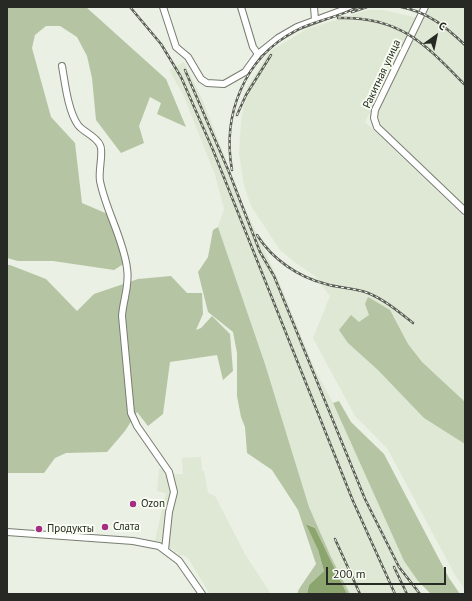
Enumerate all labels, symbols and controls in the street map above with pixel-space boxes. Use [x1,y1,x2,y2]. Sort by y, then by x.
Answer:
north arrow [416,16,456,56]
text: С [436,18,449,33]
street label: Ракитная улица [360,37,404,111]
place label: Ozon [141,497,165,511]
marker: Ozon [128,499,138,509]
place label: Слата [113,520,140,534]
place label: Продукты [47,522,94,536]
marker: Слата [100,522,110,532]
marker: Продукты [34,524,44,534]
scale bar [328,559,448,585]
text: 200 m [333,566,366,581]

